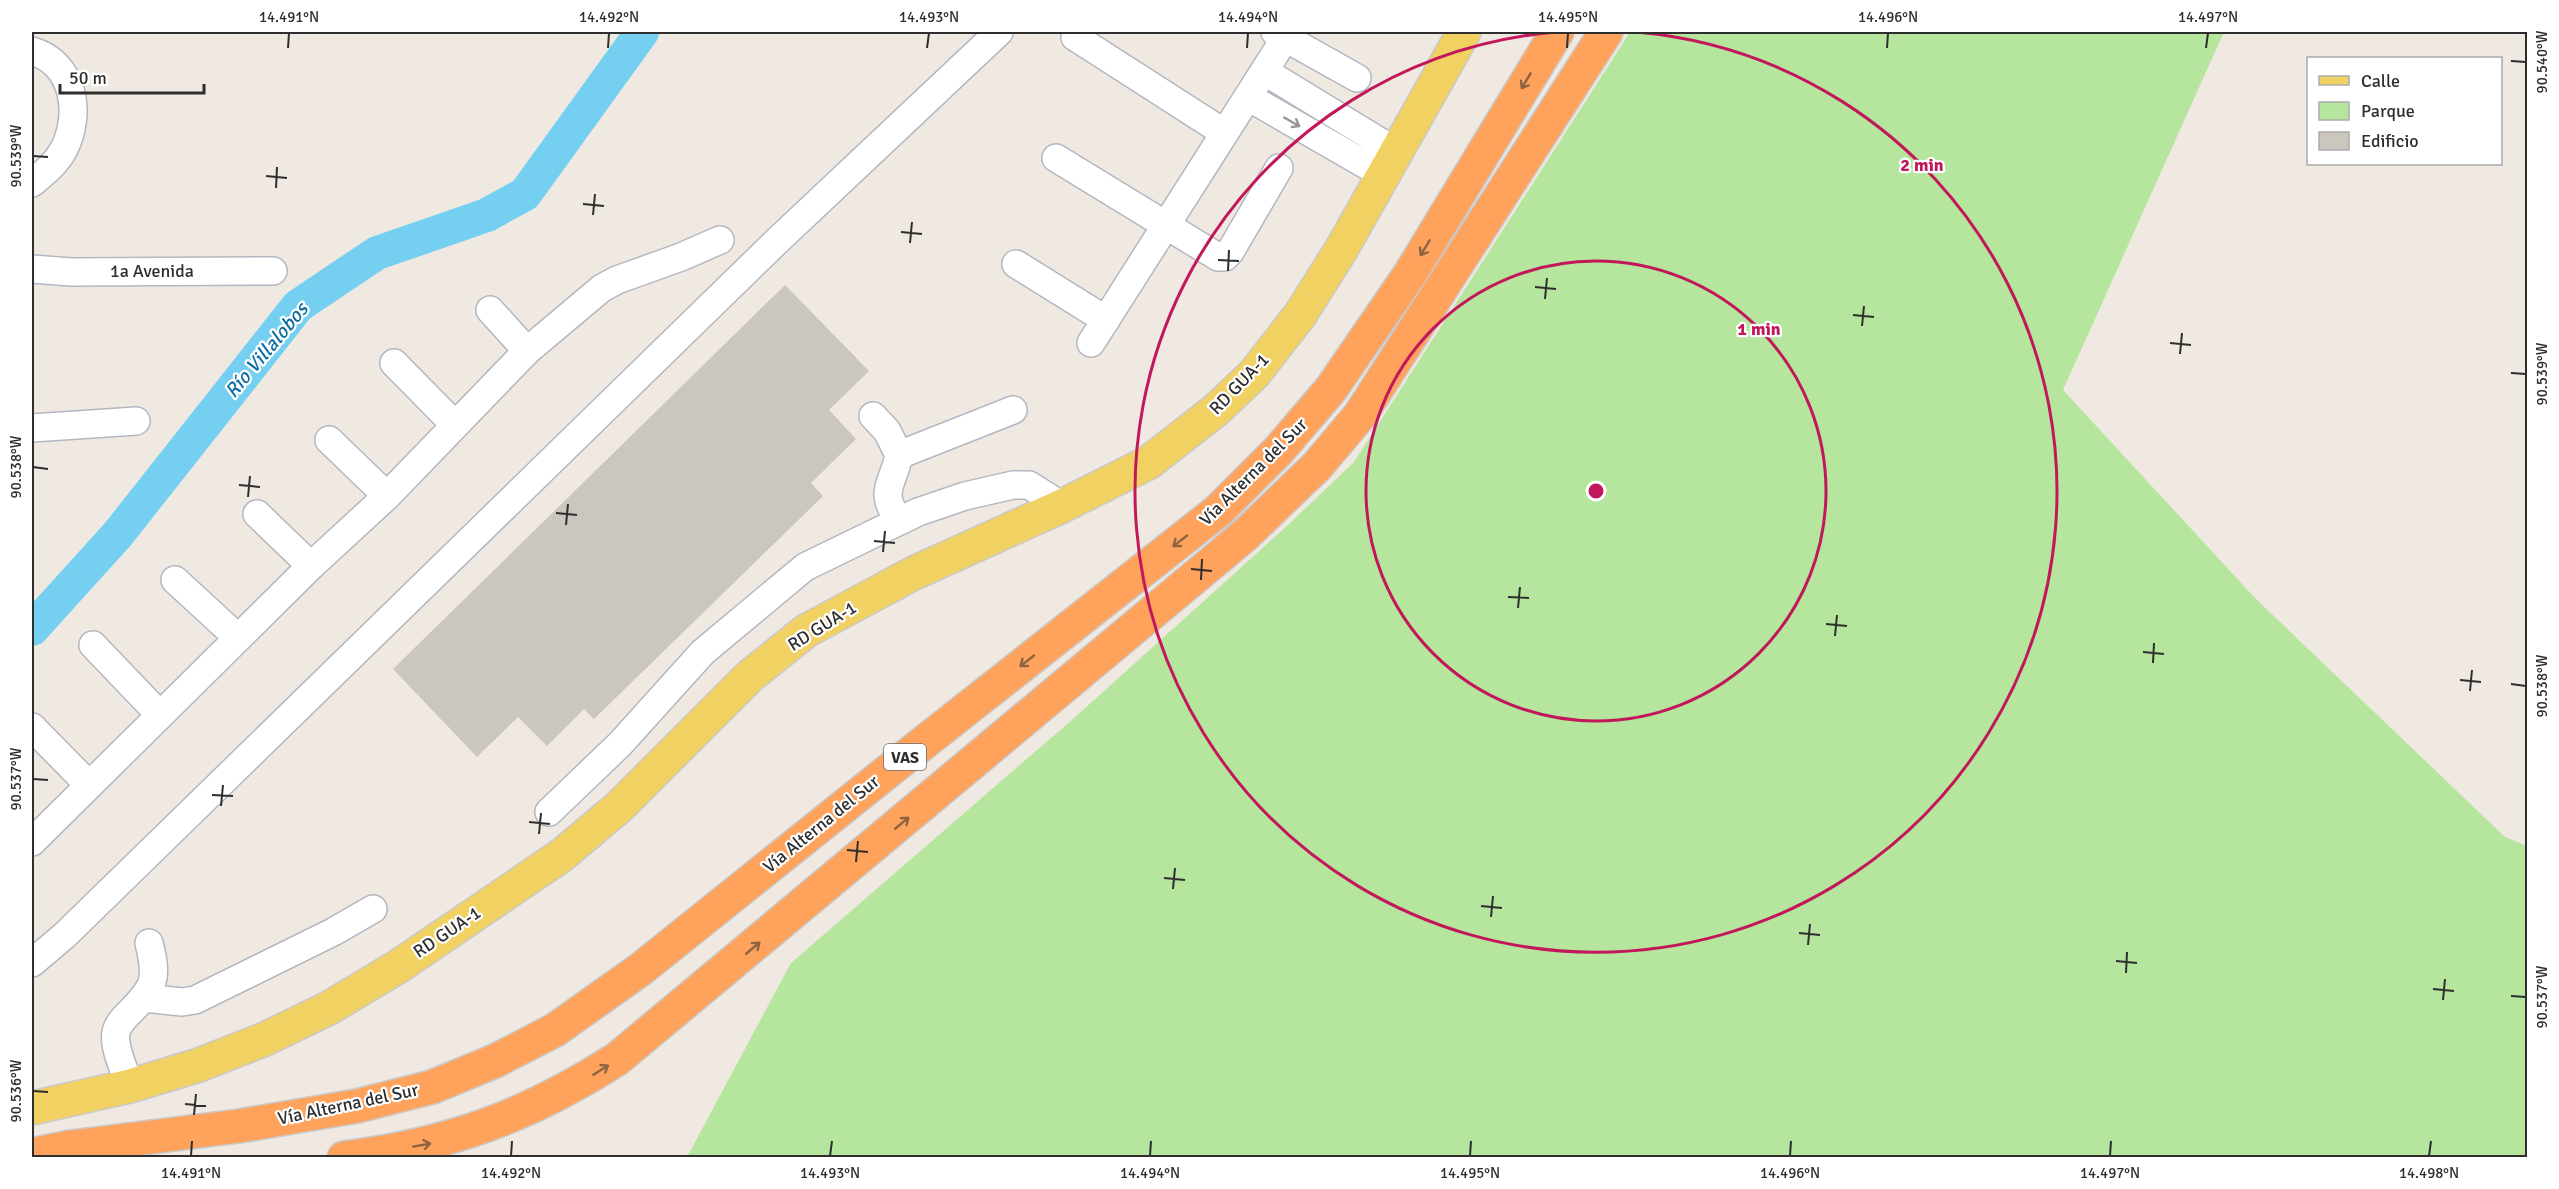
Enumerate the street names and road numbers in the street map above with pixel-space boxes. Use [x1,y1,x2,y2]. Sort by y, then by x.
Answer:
street label: 1a Avenida [110,260,194,282]
street label: RD GUA-1 [1204,349,1274,419]
street label: Vía Alterna del Sur [1195,413,1312,530]
street label: RD GUA-1 [784,596,860,656]
road number: VAS [884,744,926,770]
street label: Vía Alterna del Sur [758,770,884,878]
street label: RD GUA-1 [409,901,485,963]
street label: Vía Alterna del Sur [276,1078,421,1130]

